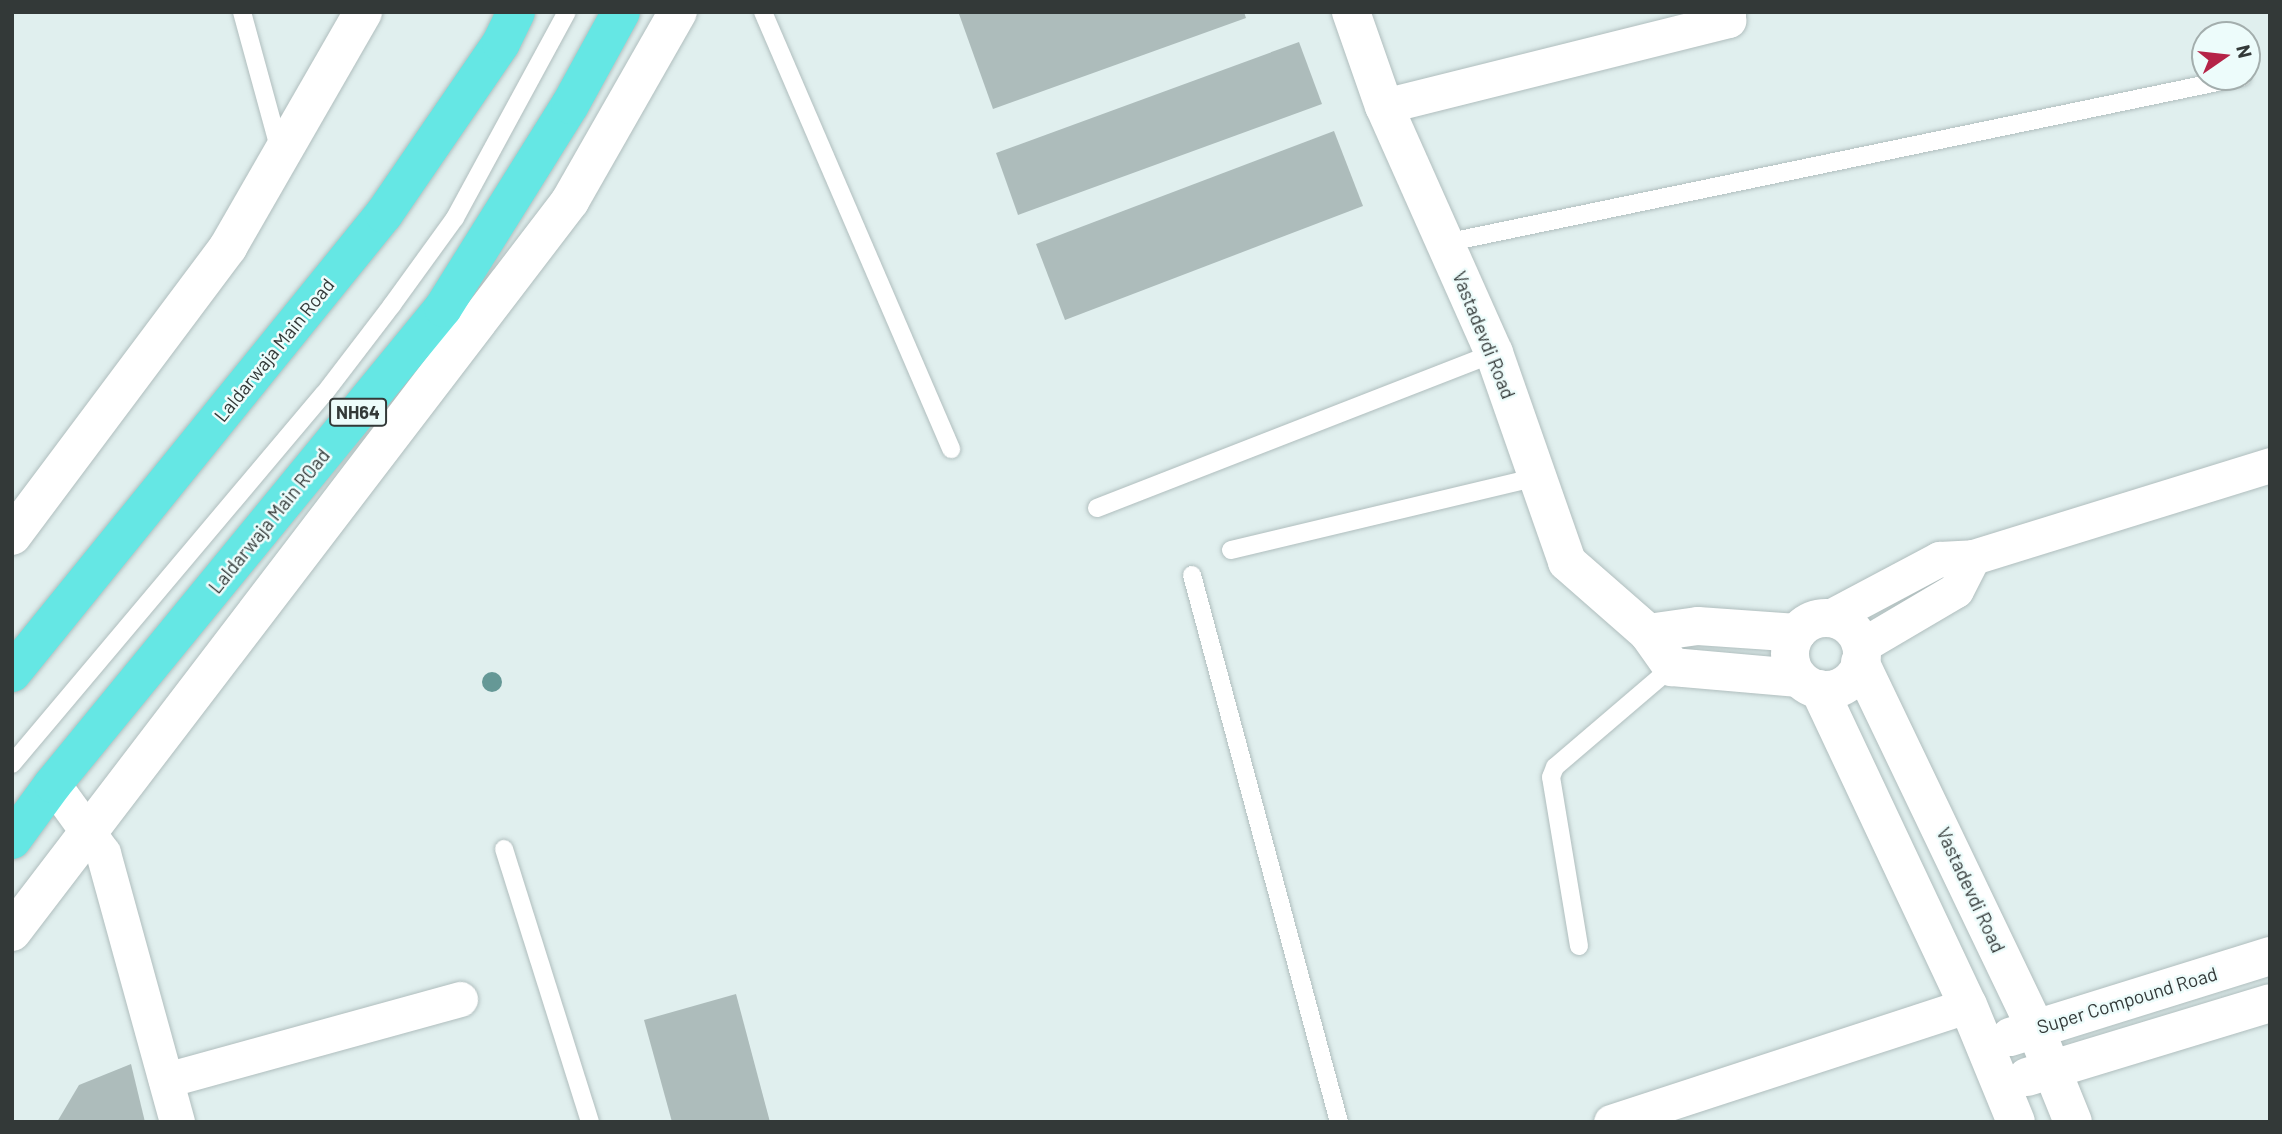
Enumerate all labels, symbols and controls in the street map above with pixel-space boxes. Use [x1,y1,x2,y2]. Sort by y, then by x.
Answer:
north arrow [2191,21,2261,91]
text: N [2232,42,2258,60]
street label: Vastadevdi Road [1448,268,1520,402]
street label: Laldarwaja Main Road [209,274,339,426]
road number: NH64 [328,398,388,426]
street label: Laldarwaja Main ROad [204,444,334,598]
street label: Vastadevdi Road [1932,824,2010,956]
street label: Super Compound Road [2034,962,2220,1038]

